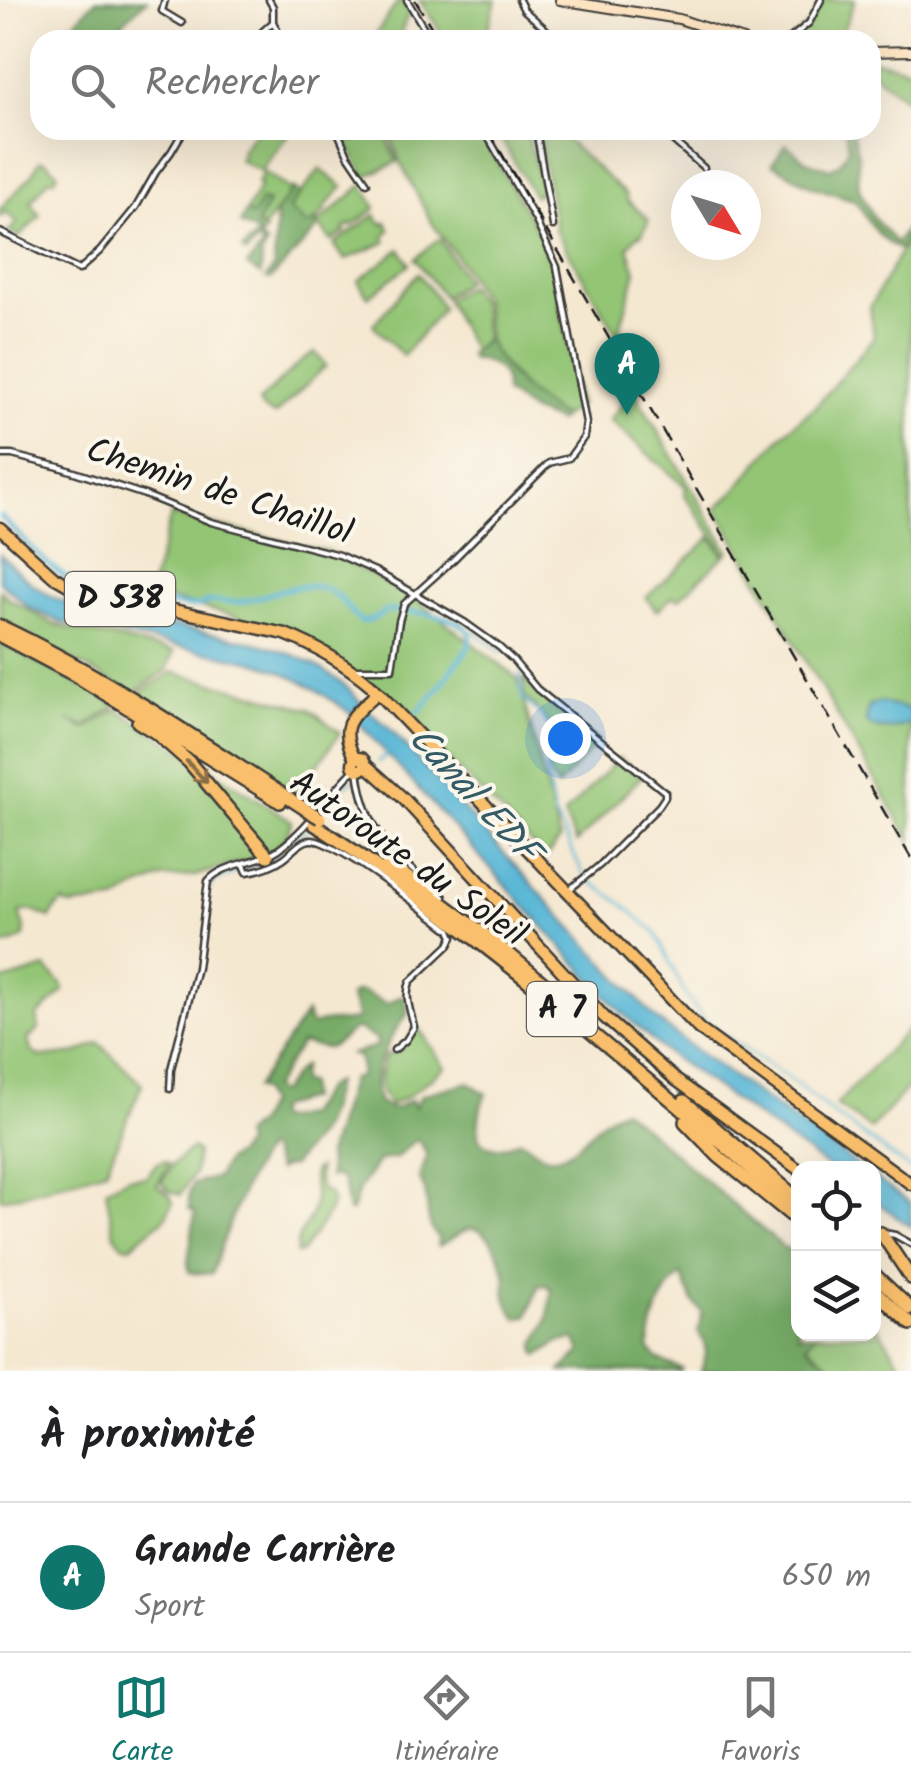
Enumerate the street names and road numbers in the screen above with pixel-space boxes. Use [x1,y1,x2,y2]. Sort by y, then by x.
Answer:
street label: Chemin de Chaillol [78,423,360,563]
road number: D 538 [65,572,175,626]
street label: Autoroute du Soleil [277,757,537,963]
road number: A 7 [527,982,597,1036]

